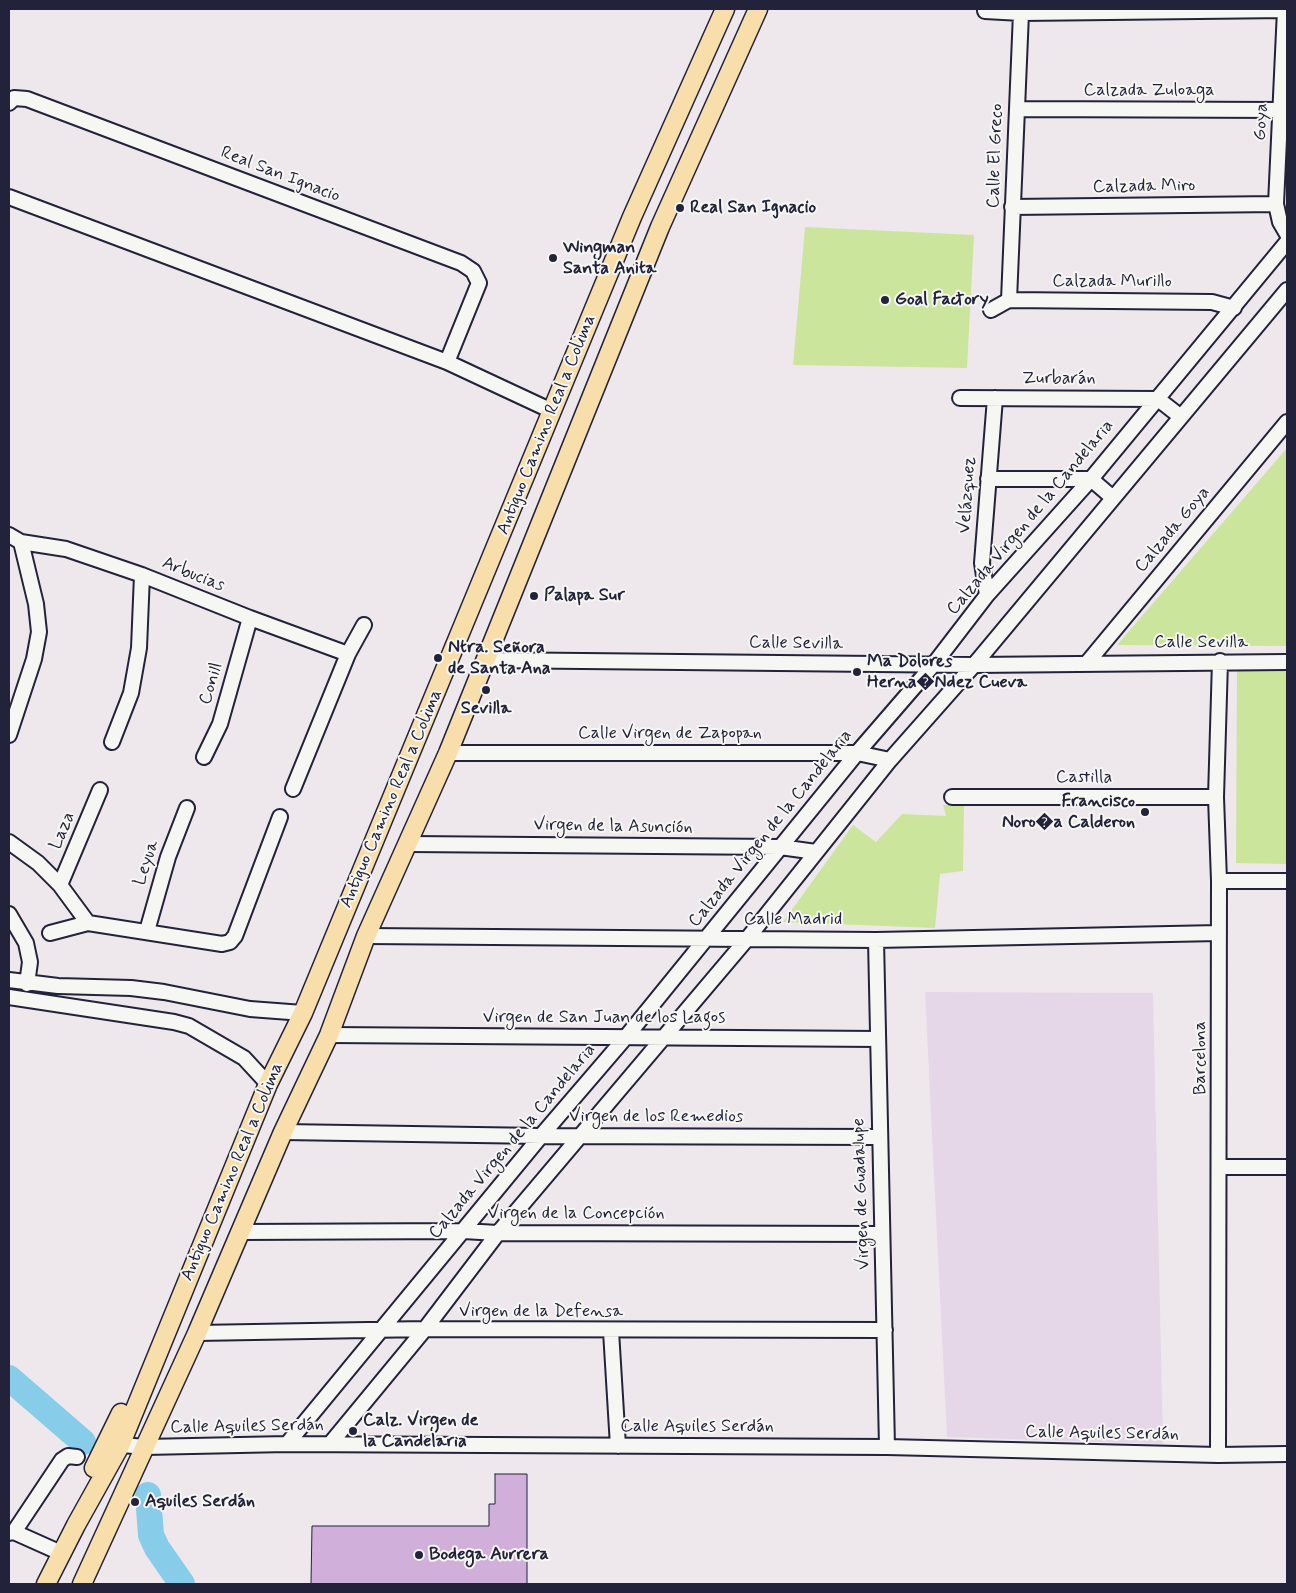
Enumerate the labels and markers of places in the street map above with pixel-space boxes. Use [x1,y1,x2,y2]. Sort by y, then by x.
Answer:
place label: Real San Ignacio [690,197,816,219]
marker: Real San Ignacio [674,202,686,214]
place label: Wingman Santa Anita [563,237,656,280]
marker: Wingman Santa Anita [547,252,559,264]
place label: Goal Factory [895,289,989,311]
marker: Goal Factory [879,294,891,306]
place label: Palapa Sur [544,585,625,607]
marker: Palapa Sur [528,590,540,602]
place label: Ntra. Señora de Santa Ana [448,637,551,680]
place label: Ma Dolores Herna�Ndez Cueva [867,651,1027,694]
marker: Ntra. Señora de Santa Ana [432,652,444,664]
marker: Ma Dolores Herna�Ndez Cueva [851,666,863,678]
marker: Sevilla [480,684,492,696]
place label: Sevilla [461,698,511,720]
place label: Francisco Noro�a Calderon [1002,791,1135,834]
marker: Francisco Noro�a Calderon [1139,806,1151,818]
place label: Calz. Virgen de la Candelaria [363,1410,478,1452]
marker: Calz. Virgen de la Candelaria [347,1425,359,1437]
place label: Aquiles Serdán [145,1491,255,1513]
marker: Aquiles Serdán [129,1496,141,1508]
place label: Bodega Aurrera [429,1544,549,1566]
marker: Bodega Aurrera [413,1549,425,1561]

